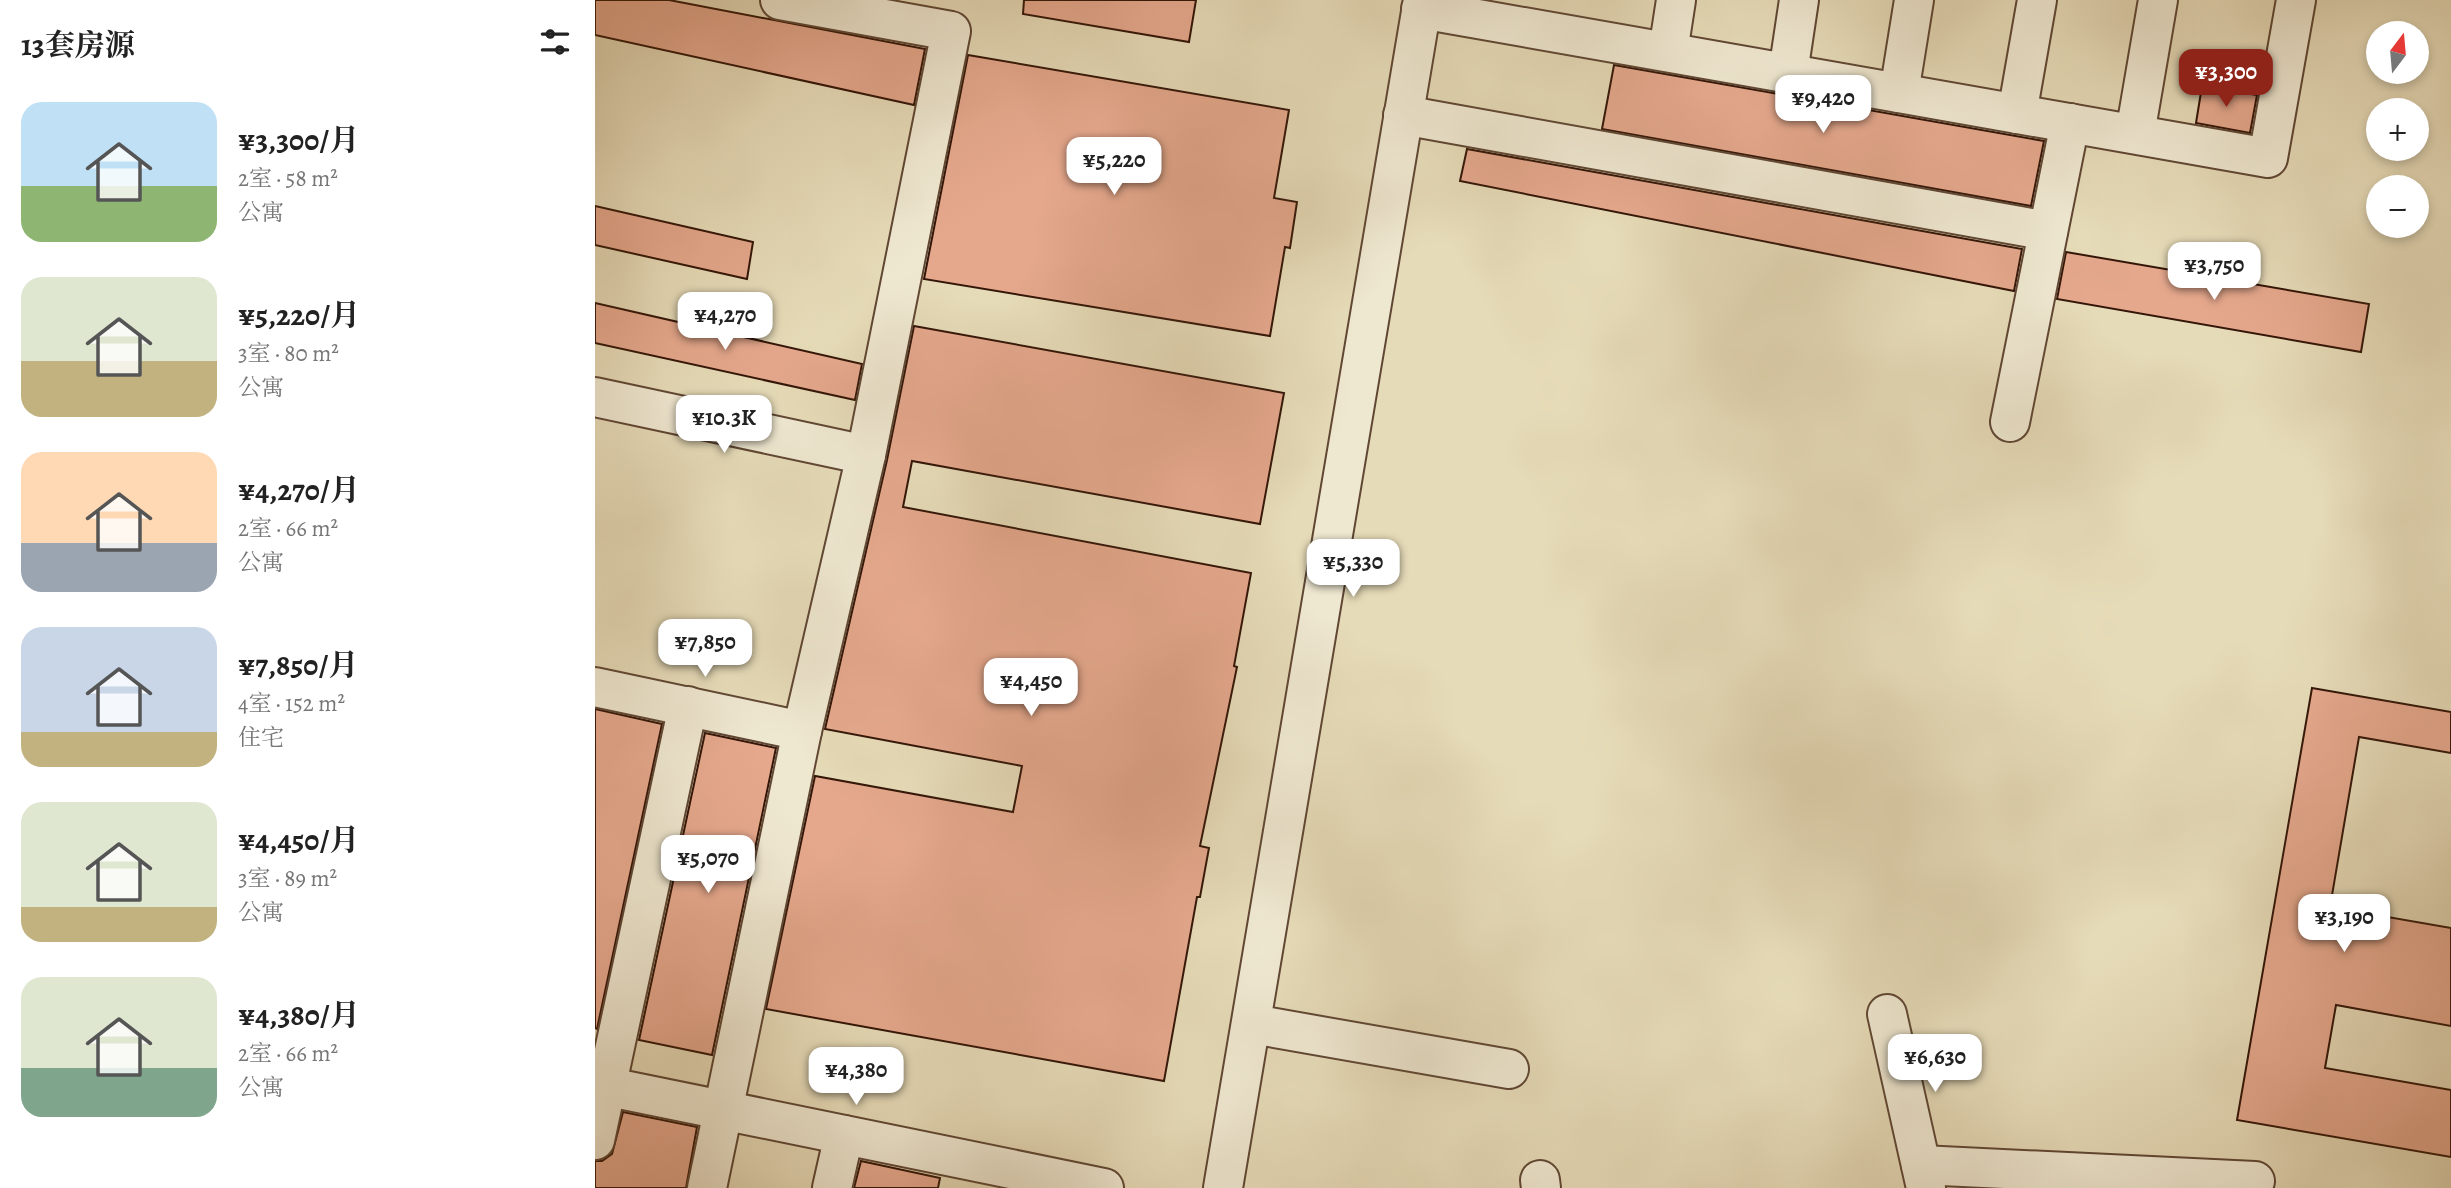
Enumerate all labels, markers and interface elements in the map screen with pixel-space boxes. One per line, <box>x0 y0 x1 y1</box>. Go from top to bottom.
north arrow <box>2366 21 2429 84</box>
map controls <box>2366 21 2429 238</box>
icon: filters <box>536 23 574 61</box>
text: 13套房源 <box>21 25 135 65</box>
pin: ¥3,300 <box>2169 50 2283 109</box>
text: ¥3,300 <box>2195 56 2257 87</box>
pin: ¥9,420 <box>1766 76 1880 135</box>
text: ¥9,420 <box>1791 82 1855 113</box>
button: + <box>2366 98 2429 161</box>
text: ¥3,300/月 <box>238 120 359 160</box>
icon: home <box>77 130 161 214</box>
pin: ¥5,220 <box>1057 138 1171 197</box>
text: ¥5,220 <box>1083 144 1146 175</box>
text: 2室 · 58 m² <box>238 163 338 194</box>
button: − <box>2366 175 2429 238</box>
text: 公寓 <box>238 197 284 228</box>
pin: ¥3,750 <box>2157 243 2271 302</box>
text: ¥3,750 <box>2184 249 2244 280</box>
pin: ¥4,270 <box>668 292 782 352</box>
text: ¥5,220/月 <box>238 295 360 335</box>
text: ¥4,270 <box>694 299 756 330</box>
icon: home <box>77 305 161 389</box>
text: 3室 · 80 m² <box>238 338 339 369</box>
text: 公寓 <box>238 372 284 403</box>
pin: ¥10.3K <box>667 396 781 455</box>
text: ¥10.3K <box>692 402 756 433</box>
text: ¥4,270/月 <box>238 470 360 510</box>
icon: home <box>77 480 161 564</box>
text: 2室 · 66 m² <box>238 513 338 544</box>
pin: ¥5,330 <box>1296 540 1410 599</box>
text: ¥5,330 <box>1323 546 1383 577</box>
text: 公寓 <box>238 547 284 578</box>
pin: ¥7,850 <box>648 620 762 679</box>
text: ¥7,850 <box>674 626 736 657</box>
text: ¥7,850/月 <box>238 645 358 685</box>
icon: home <box>77 655 161 739</box>
pin: ¥4,450 <box>974 658 1088 718</box>
text: ¥4,450 <box>1000 665 1062 696</box>
text: 4室 · 152 m² <box>238 688 345 719</box>
text: 住宅 <box>238 722 284 753</box>
text: ¥4,450/月 <box>238 820 359 860</box>
icon: home <box>77 830 161 914</box>
pin: ¥5,070 <box>651 836 765 895</box>
text: ¥5,070 <box>677 842 739 873</box>
text: 3室 · 89 m² <box>238 863 337 894</box>
pin: ¥3,190 <box>2287 894 2401 954</box>
text: 公寓 <box>238 897 284 928</box>
text: ¥3,190 <box>2314 901 2374 932</box>
text: ¥4,380/月 <box>238 995 360 1035</box>
icon: home <box>77 1005 161 1089</box>
pin: ¥6,630 <box>1878 1034 1992 1094</box>
text: 2室 · 66 m² <box>238 1038 338 1069</box>
text: ¥6,630 <box>1904 1041 1966 1072</box>
pin: ¥4,380 <box>799 1048 913 1107</box>
text: ¥4,380 <box>825 1054 887 1085</box>
text: 公寓 <box>238 1072 284 1103</box>

